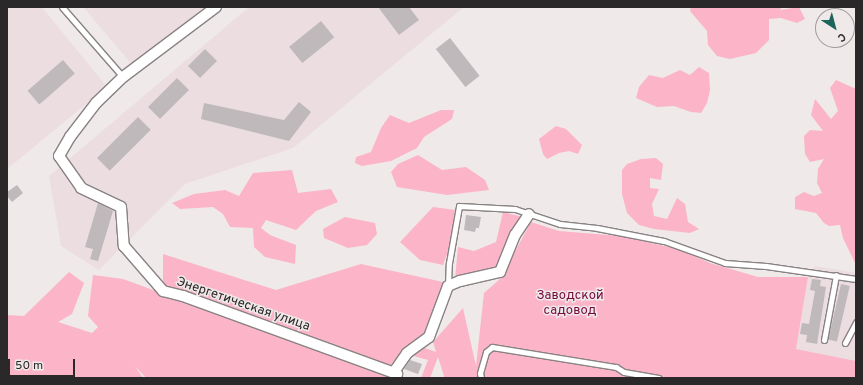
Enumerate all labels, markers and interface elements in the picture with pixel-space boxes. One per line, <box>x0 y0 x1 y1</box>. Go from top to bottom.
north arrow <box>815 8 855 48</box>
text: С <box>835 29 848 45</box>
street label: Энергетическая улица <box>174 275 312 335</box>
park label: Заводской садовод <box>536 289 604 320</box>
scale bar <box>10 351 77 377</box>
text: 50 m <box>15 358 43 374</box>

